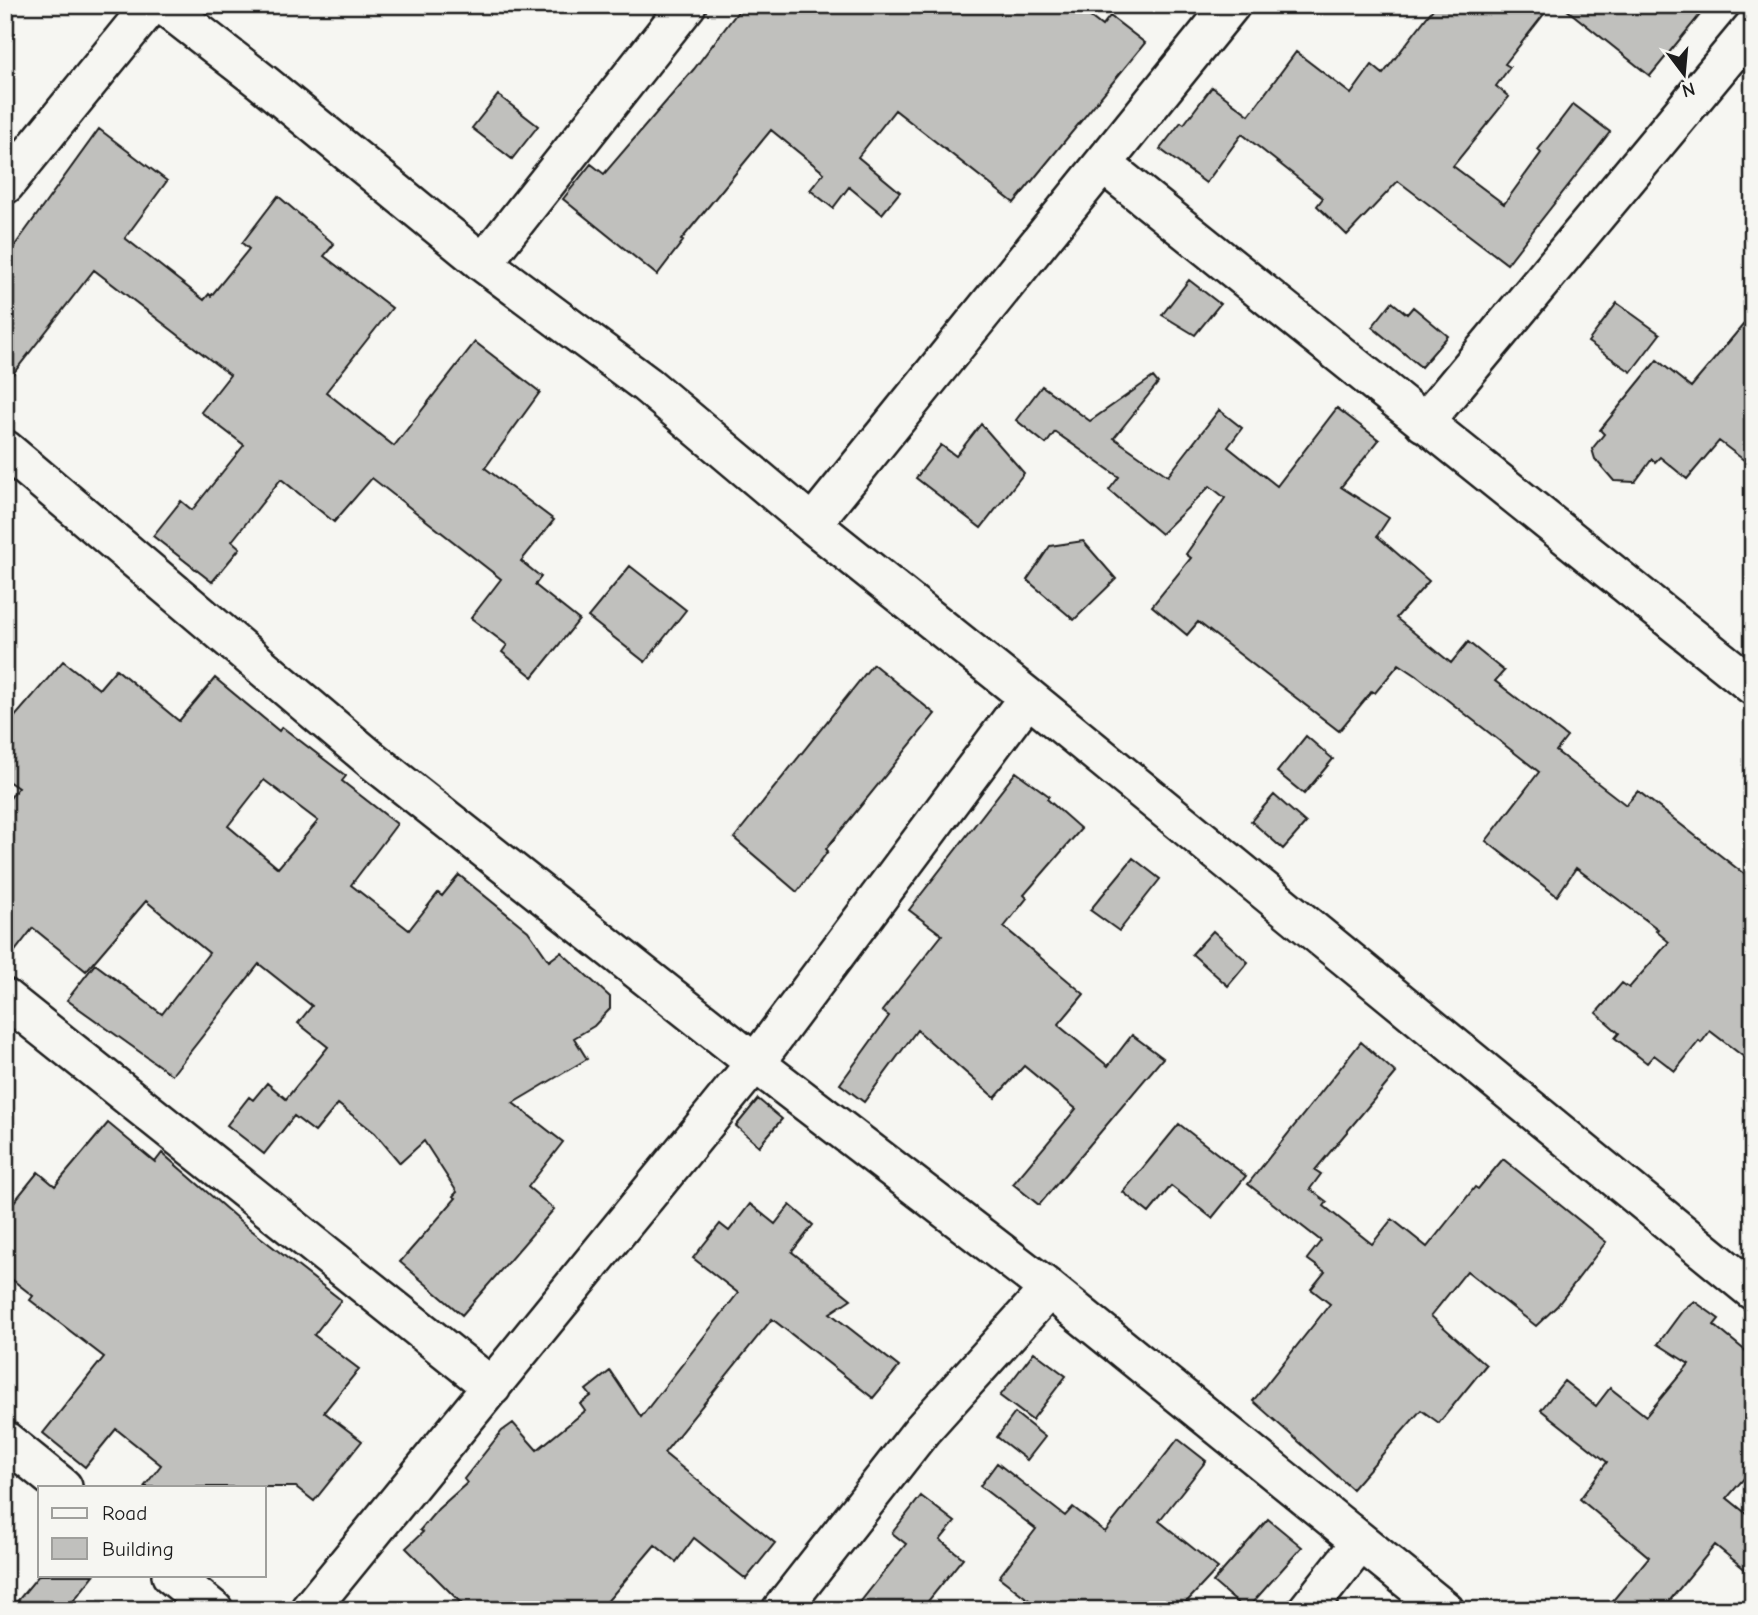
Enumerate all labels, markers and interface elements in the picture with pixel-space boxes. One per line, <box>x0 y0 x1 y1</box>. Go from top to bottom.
north arrow <box>1650 38 1720 108</box>
text: N <box>1679 77 1697 102</box>
legend <box>38 1486 266 1576</box>
text: Road <box>102 1501 147 1525</box>
text: Building <box>102 1537 174 1561</box>

